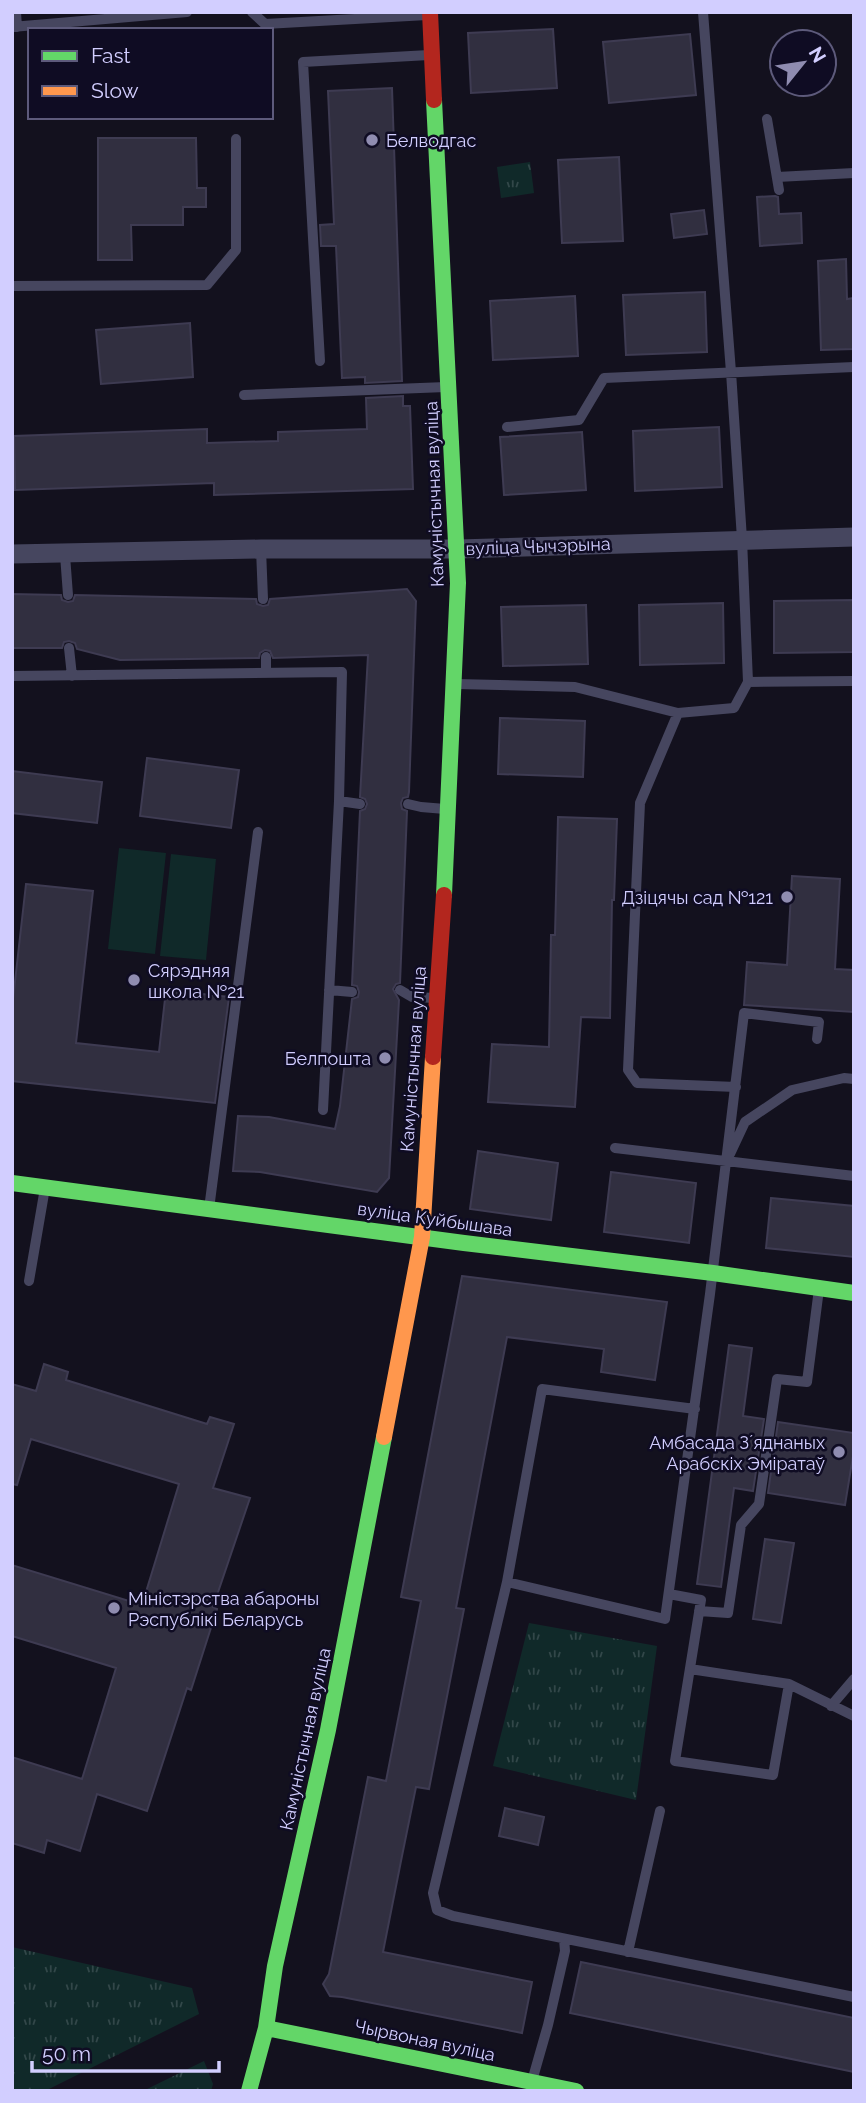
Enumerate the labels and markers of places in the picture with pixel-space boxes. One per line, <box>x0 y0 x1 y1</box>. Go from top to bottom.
place label: Белводгас <box>386 130 476 151</box>
marker: Белводгас <box>364 132 380 148</box>
place label: Дзіцячы сад №121 <box>621 887 773 908</box>
marker: Дзіцячы сад №121 <box>779 889 795 905</box>
place label: Сярэдняя школа №21 <box>148 960 244 1002</box>
marker: Сярэдняя школа №21 <box>126 972 142 988</box>
place label: Белпошта <box>285 1048 371 1069</box>
marker: Белпошта <box>377 1050 393 1066</box>
place label: Амбасада Зʼяднаных Арабскіх Эміратаў <box>649 1432 825 1474</box>
marker: Амбасада Зʼяднаных Арабскіх Эміратаў <box>831 1444 847 1460</box>
place label: Міністэрства абароны Рэспублікі Беларусь <box>128 1588 319 1630</box>
marker: Міністэрства абароны Рэспублікі Беларусь <box>106 1600 122 1616</box>

